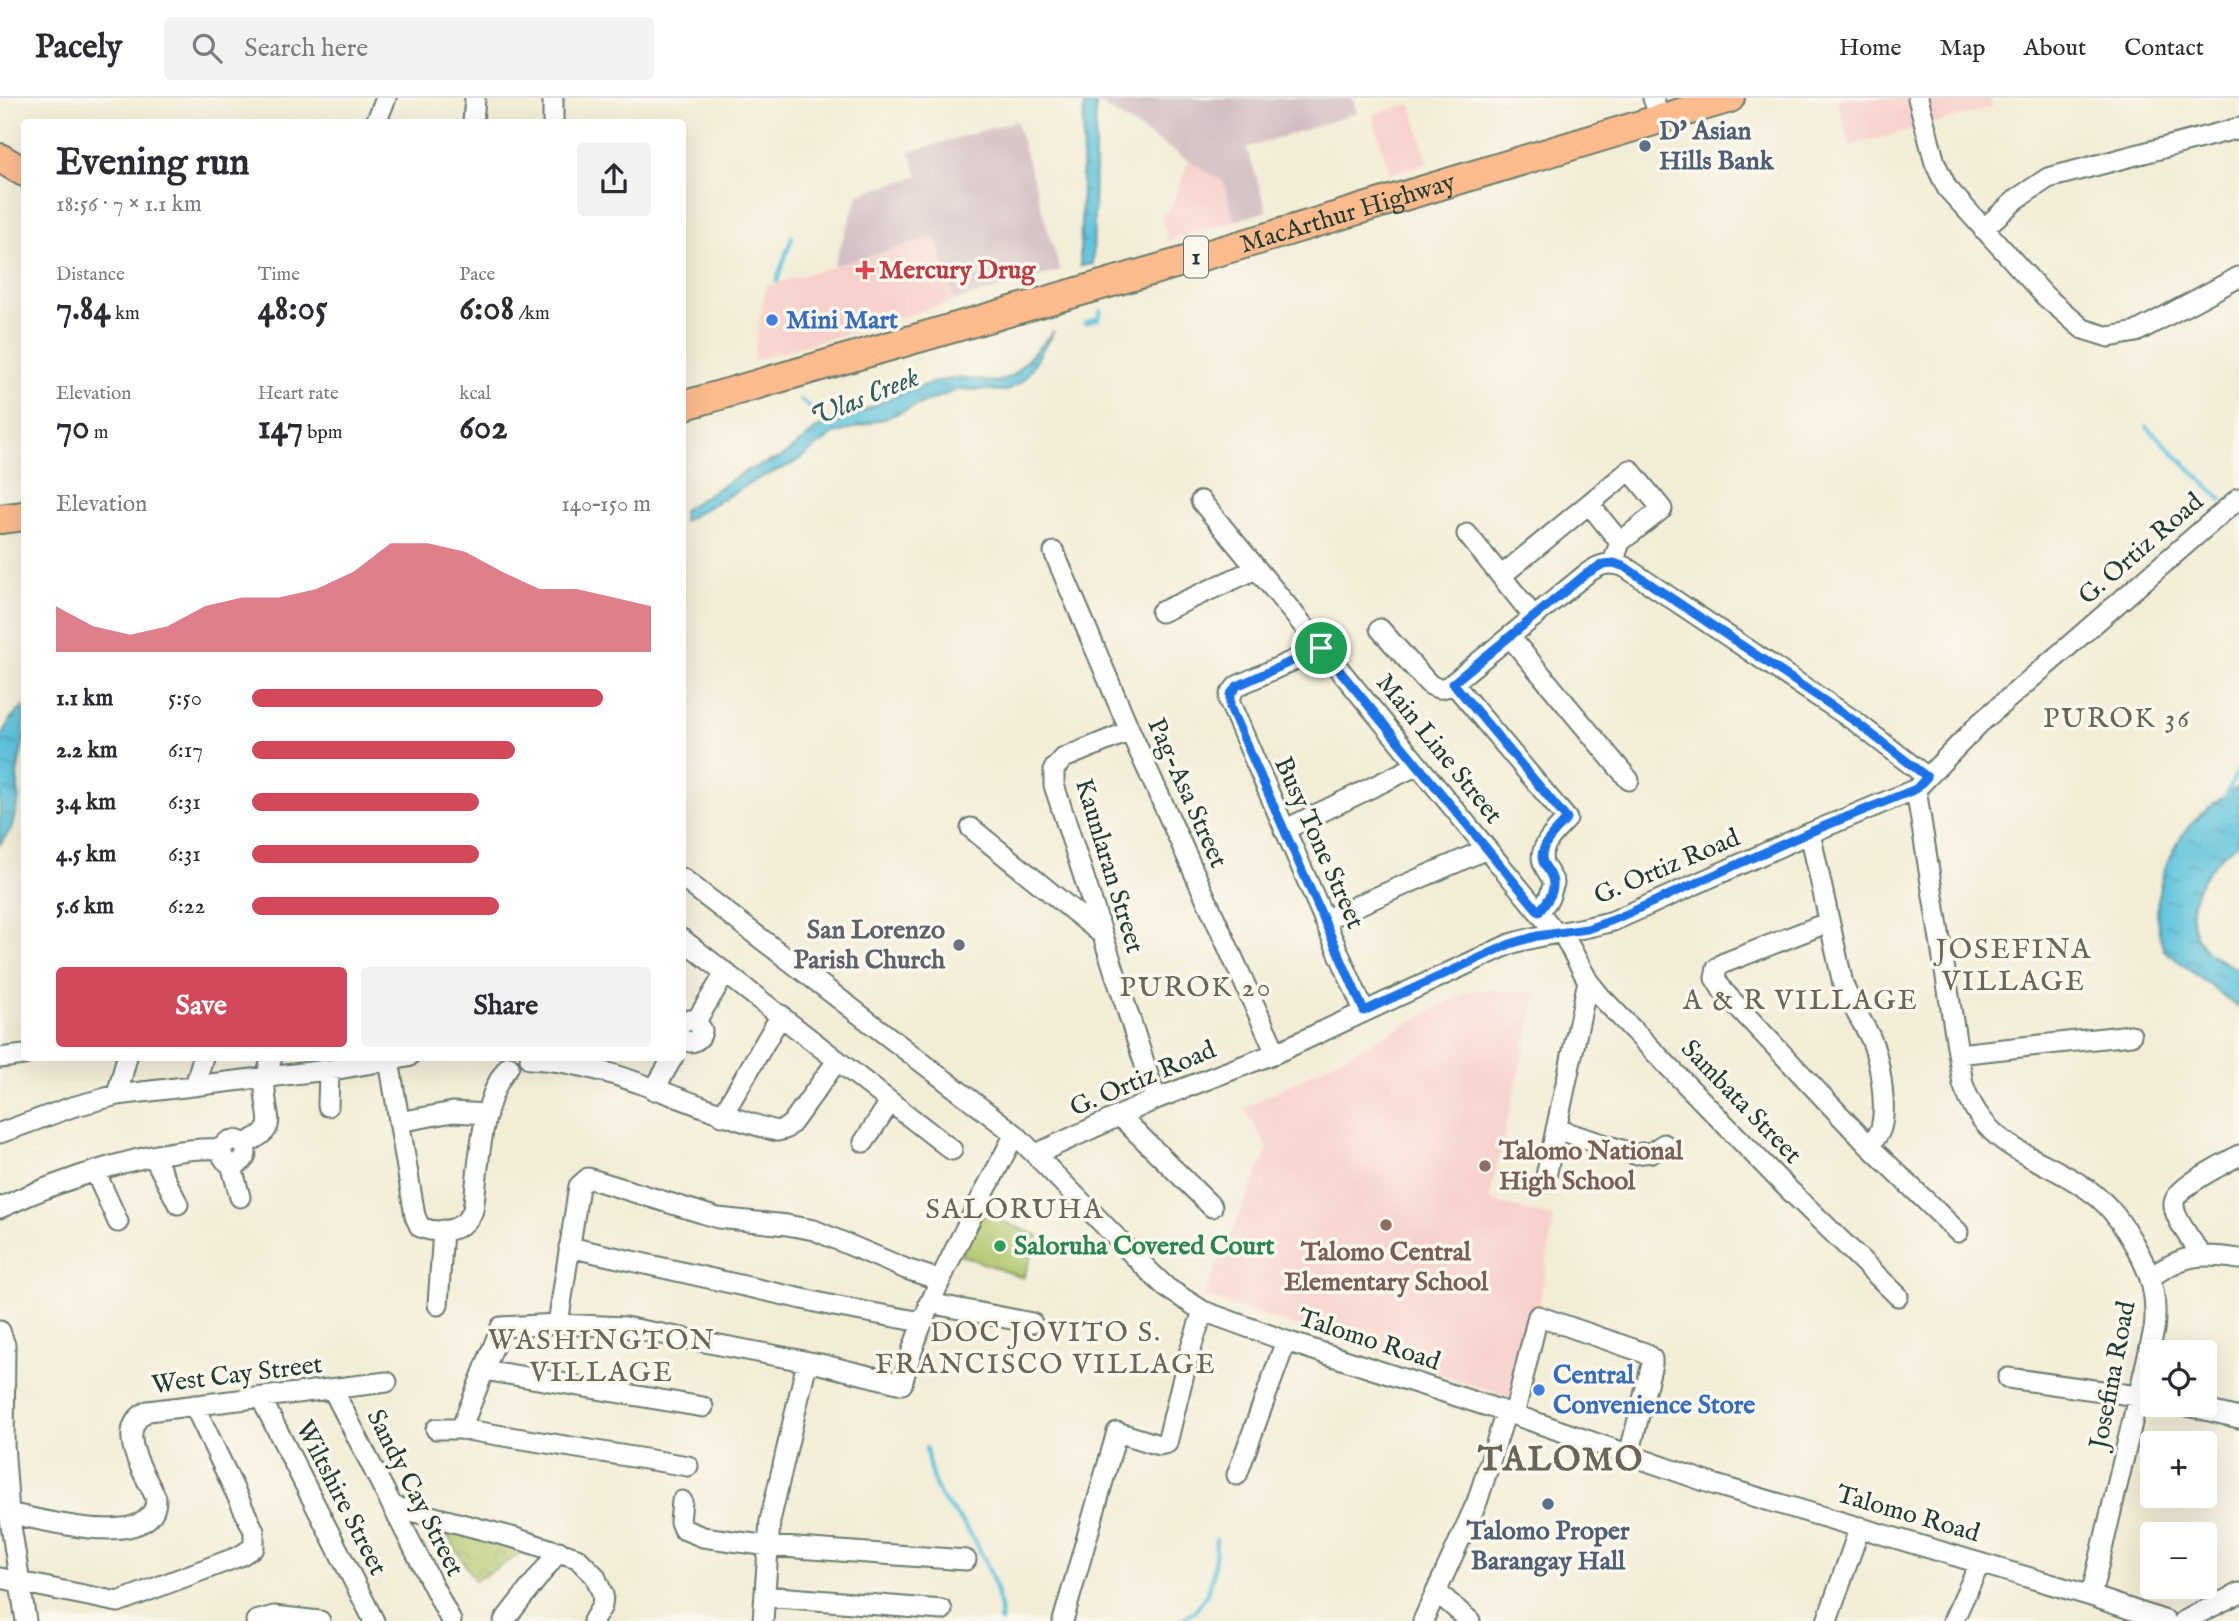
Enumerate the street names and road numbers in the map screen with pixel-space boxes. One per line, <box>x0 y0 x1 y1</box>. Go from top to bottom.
street label: MacArthur Highway <box>1236 165 1459 261</box>
road number: 1 <box>1184 237 1208 278</box>
street label: G. Ortiz Road <box>2072 486 2210 612</box>
street label: Main Line Street <box>1368 667 1510 831</box>
street label: Pag-Asa Street <box>1139 713 1235 873</box>
street label: Busy Tone Street <box>1266 752 1372 934</box>
street label: Kaunlaran Street <box>1067 775 1151 957</box>
street label: G. Ortiz Road <box>1589 821 1745 912</box>
street label: G. Ortiz Road <box>1065 1033 1221 1124</box>
street label: Sambata Street <box>1674 1033 1809 1171</box>
street label: Josefina Road <box>2082 1298 2144 1455</box>
street label: Talomo Road <box>1294 1301 1444 1379</box>
street label: West Cay Street <box>150 1348 324 1402</box>
street label: Sandy Cay Street <box>359 1404 471 1582</box>
street label: Wiltshire Street <box>288 1415 394 1581</box>
street label: Talomo Road <box>1832 1478 1984 1550</box>

